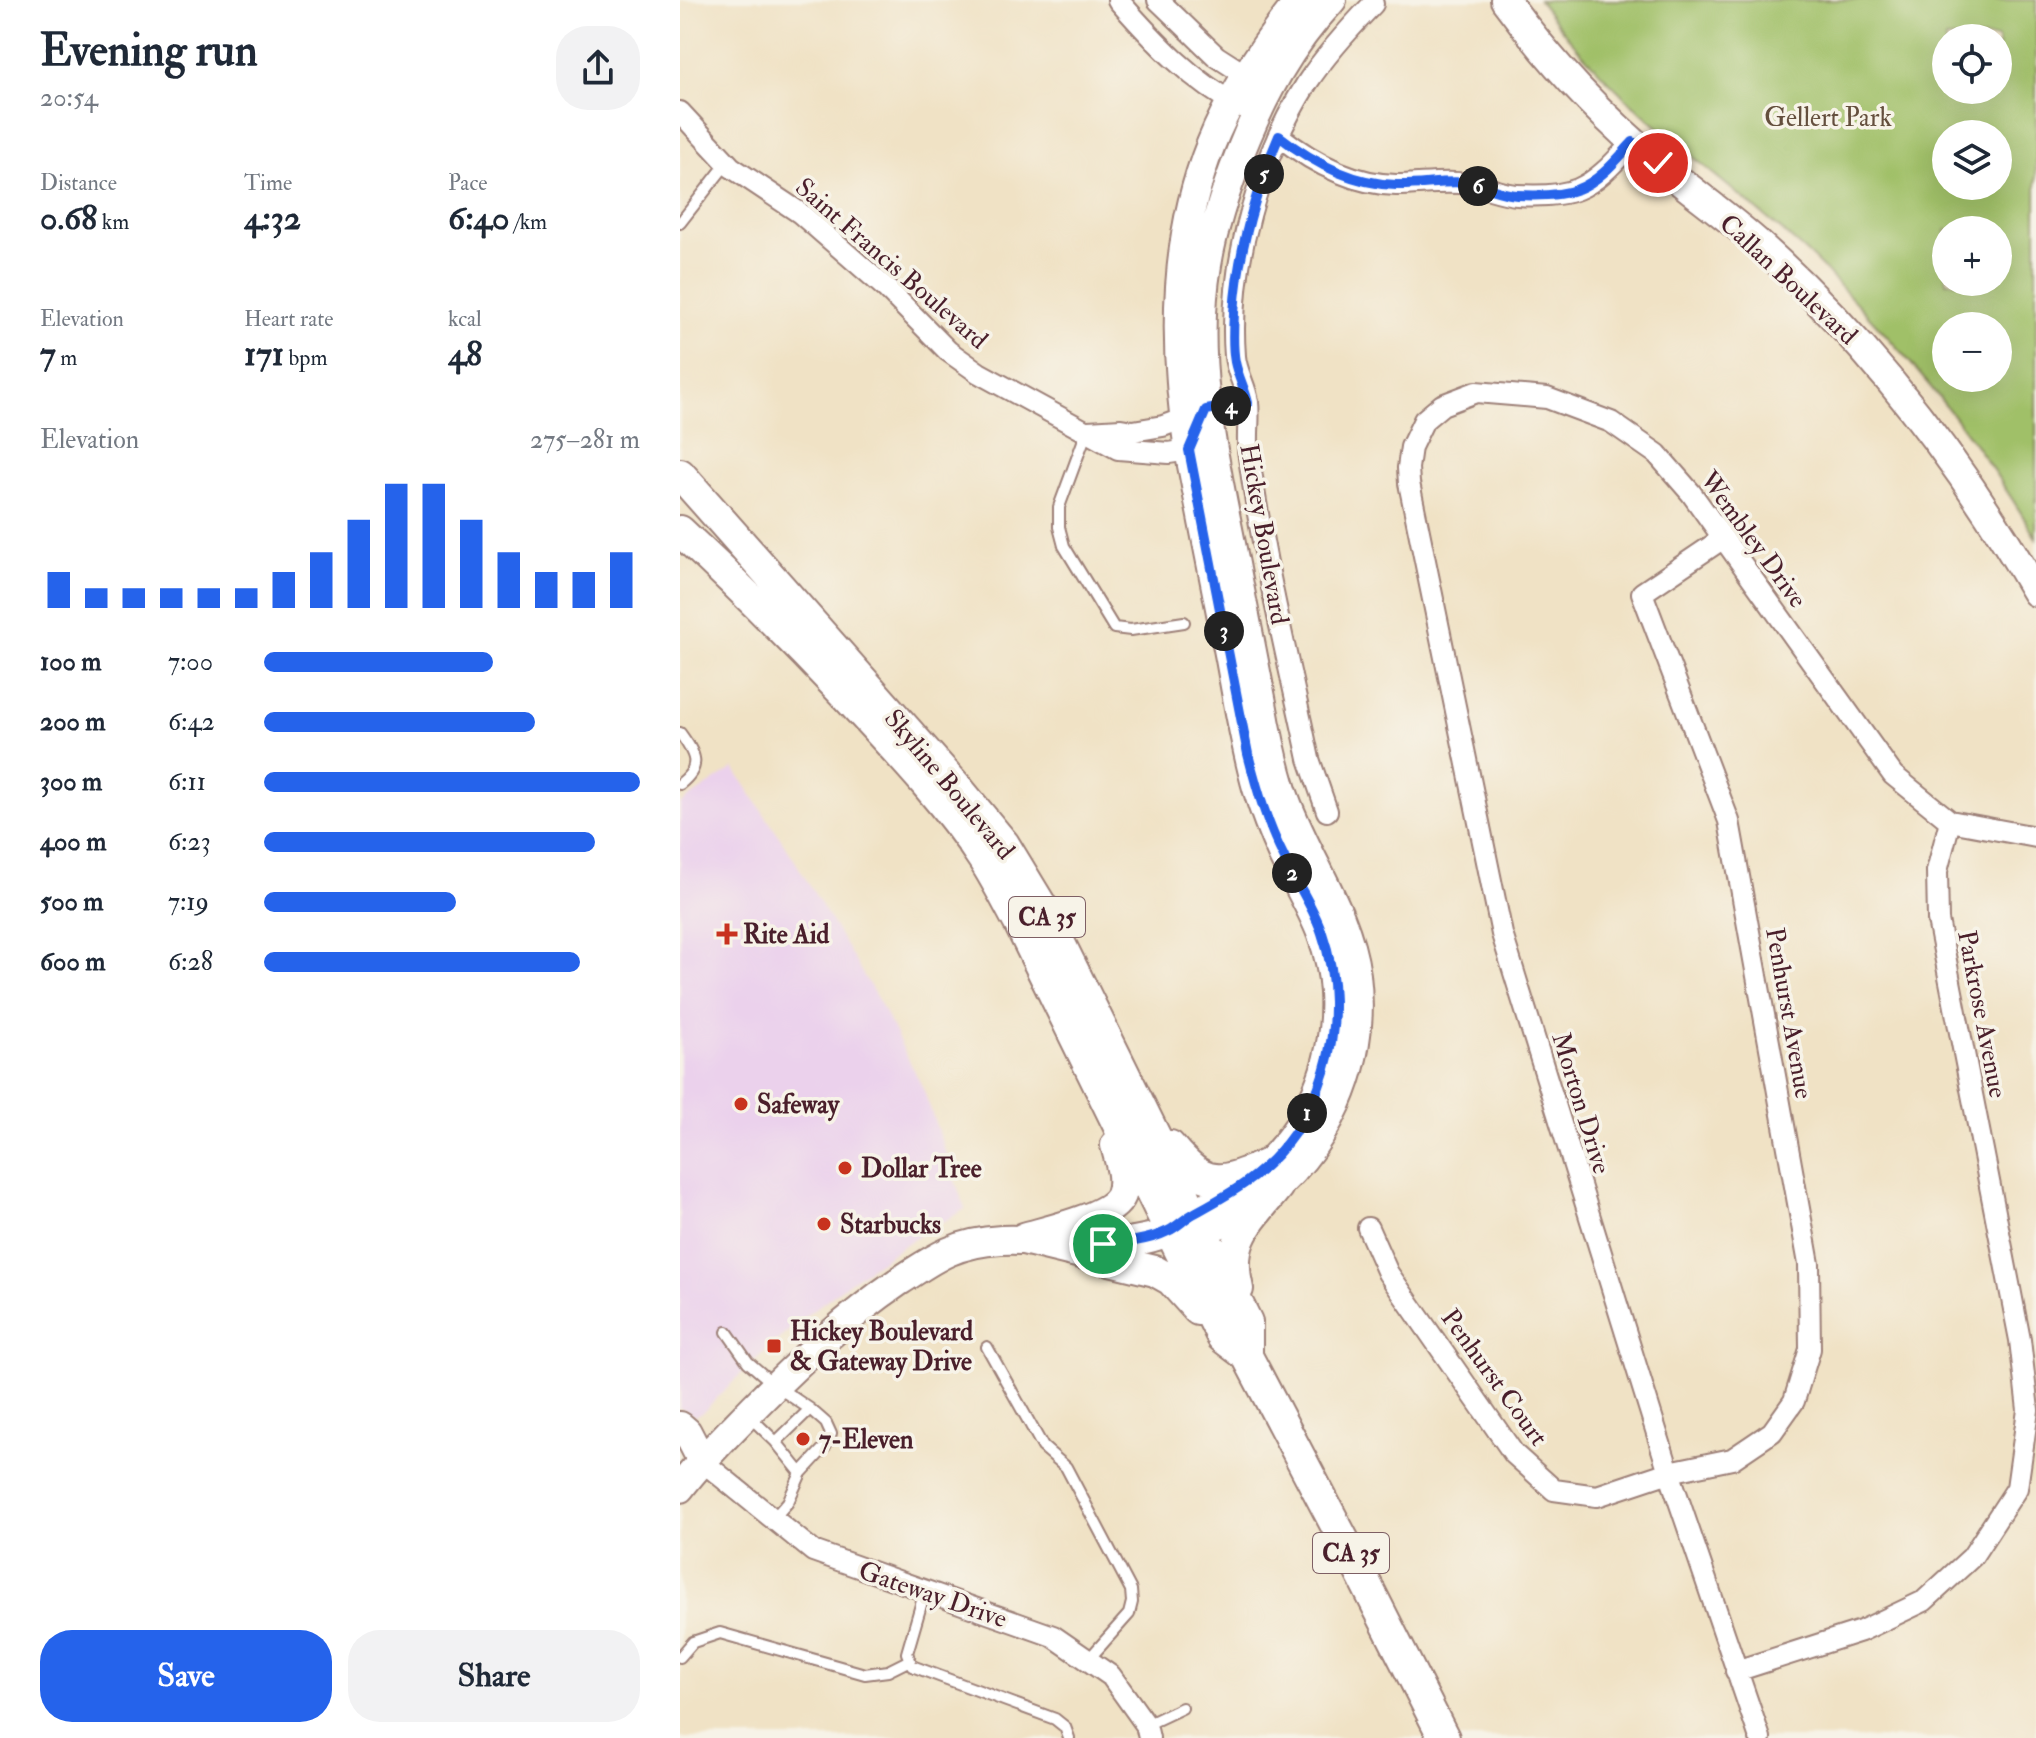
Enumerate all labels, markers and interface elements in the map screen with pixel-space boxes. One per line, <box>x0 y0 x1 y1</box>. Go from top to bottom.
text: Evening run <box>40 24 258 79</box>
map controls <box>1932 24 2012 392</box>
button: locate <box>1932 24 2012 104</box>
button: share <box>556 26 640 110</box>
text: 20:54 <box>40 82 98 114</box>
park label: Gellert Park <box>1764 102 1892 134</box>
button: layers <box>1932 120 2012 200</box>
pin <box>1624 129 1692 197</box>
icon: check <box>1636 141 1680 185</box>
pin: 5 <box>1244 154 1284 194</box>
text: 5 <box>1259 160 1269 188</box>
pin: 6 <box>1458 166 1498 206</box>
text: Distance <box>40 169 117 197</box>
text: Time <box>244 169 292 197</box>
text: Pace <box>448 169 487 197</box>
street label: Saint Francis Boulevard <box>788 171 994 356</box>
text: 6 <box>1472 172 1484 200</box>
text: 0.68 <box>40 197 97 240</box>
text: 4:32 <box>244 197 301 240</box>
text: 6:40 <box>448 197 509 240</box>
text: km <box>97 208 129 236</box>
text: /km <box>509 208 547 236</box>
street label: Callan Boulevard <box>1713 208 1864 352</box>
button: + <box>1932 216 2012 296</box>
text: Elevation <box>40 305 124 333</box>
text: Heart rate <box>244 305 334 333</box>
text: kcal <box>448 305 482 333</box>
button: − <box>1932 312 2012 392</box>
text: 7 <box>40 333 56 376</box>
text: 171 <box>244 333 284 376</box>
text: 48 <box>448 333 482 376</box>
text: m <box>56 344 77 372</box>
text: bpm <box>284 344 328 372</box>
pin: 4 <box>1211 386 1251 426</box>
text: 4 <box>1225 392 1237 420</box>
text: Elevation <box>40 424 139 456</box>
text: 275–281 m <box>530 424 640 456</box>
street label: Hickey Boulevard <box>1232 441 1296 627</box>
street label: Wembley Drive <box>1692 464 1814 614</box>
pin: 3 <box>1204 611 1244 651</box>
text: 3 <box>1220 617 1228 645</box>
text: 100 m <box>40 646 101 678</box>
text: 7:00 <box>168 646 213 678</box>
street label: Skyline Boulevard <box>877 703 1021 866</box>
text: 200 m <box>40 706 105 738</box>
text: 6:42 <box>168 706 215 738</box>
text: 300 m <box>40 766 102 798</box>
text: 6:11 <box>168 766 206 798</box>
text: 400 m <box>40 826 106 858</box>
text: 6:23 <box>168 826 211 858</box>
pin: 2 <box>1272 853 1312 893</box>
text: 2 <box>1286 859 1298 887</box>
text: 500 m <box>40 886 104 918</box>
text: 7:19 <box>168 886 209 918</box>
road number: CA 35 <box>1009 897 1085 937</box>
place label: Rite Aid <box>743 919 829 951</box>
marker: Rite Aid <box>718 925 736 943</box>
street label: Penhurst Avenue <box>1758 925 1820 1101</box>
street label: Parkrose Avenue <box>1950 928 2014 1101</box>
text: 600 m <box>40 946 105 978</box>
text: 6:28 <box>168 946 213 978</box>
street label: Morton Drive <box>1544 1029 1618 1178</box>
place label: Safeway <box>757 1089 841 1122</box>
pin: 1 <box>1287 1093 1327 1133</box>
marker: Safeway <box>732 1095 750 1113</box>
text: 1 <box>1303 1099 1311 1127</box>
place label: Dollar Tree <box>861 1153 982 1185</box>
marker: Dollar Tree <box>836 1159 854 1177</box>
place label: Starbucks <box>840 1209 941 1241</box>
pin <box>1069 1210 1137 1278</box>
marker: Starbucks <box>815 1215 833 1233</box>
icon: arrive <box>1081 1222 1125 1266</box>
street label: Penhurst Court <box>1434 1303 1555 1452</box>
place label: Hickey Boulevard & Gateway Drive <box>790 1316 973 1379</box>
marker: Hickey Boulevard & Gateway Drive <box>765 1337 783 1355</box>
place label: 7-Eleven <box>819 1424 914 1456</box>
marker: 7-Eleven <box>794 1430 812 1448</box>
road number: CA 35 <box>1313 1533 1389 1573</box>
street label: Gateway Drive <box>854 1555 1011 1635</box>
button: Save <box>40 1630 332 1722</box>
button: Share <box>348 1630 640 1722</box>

